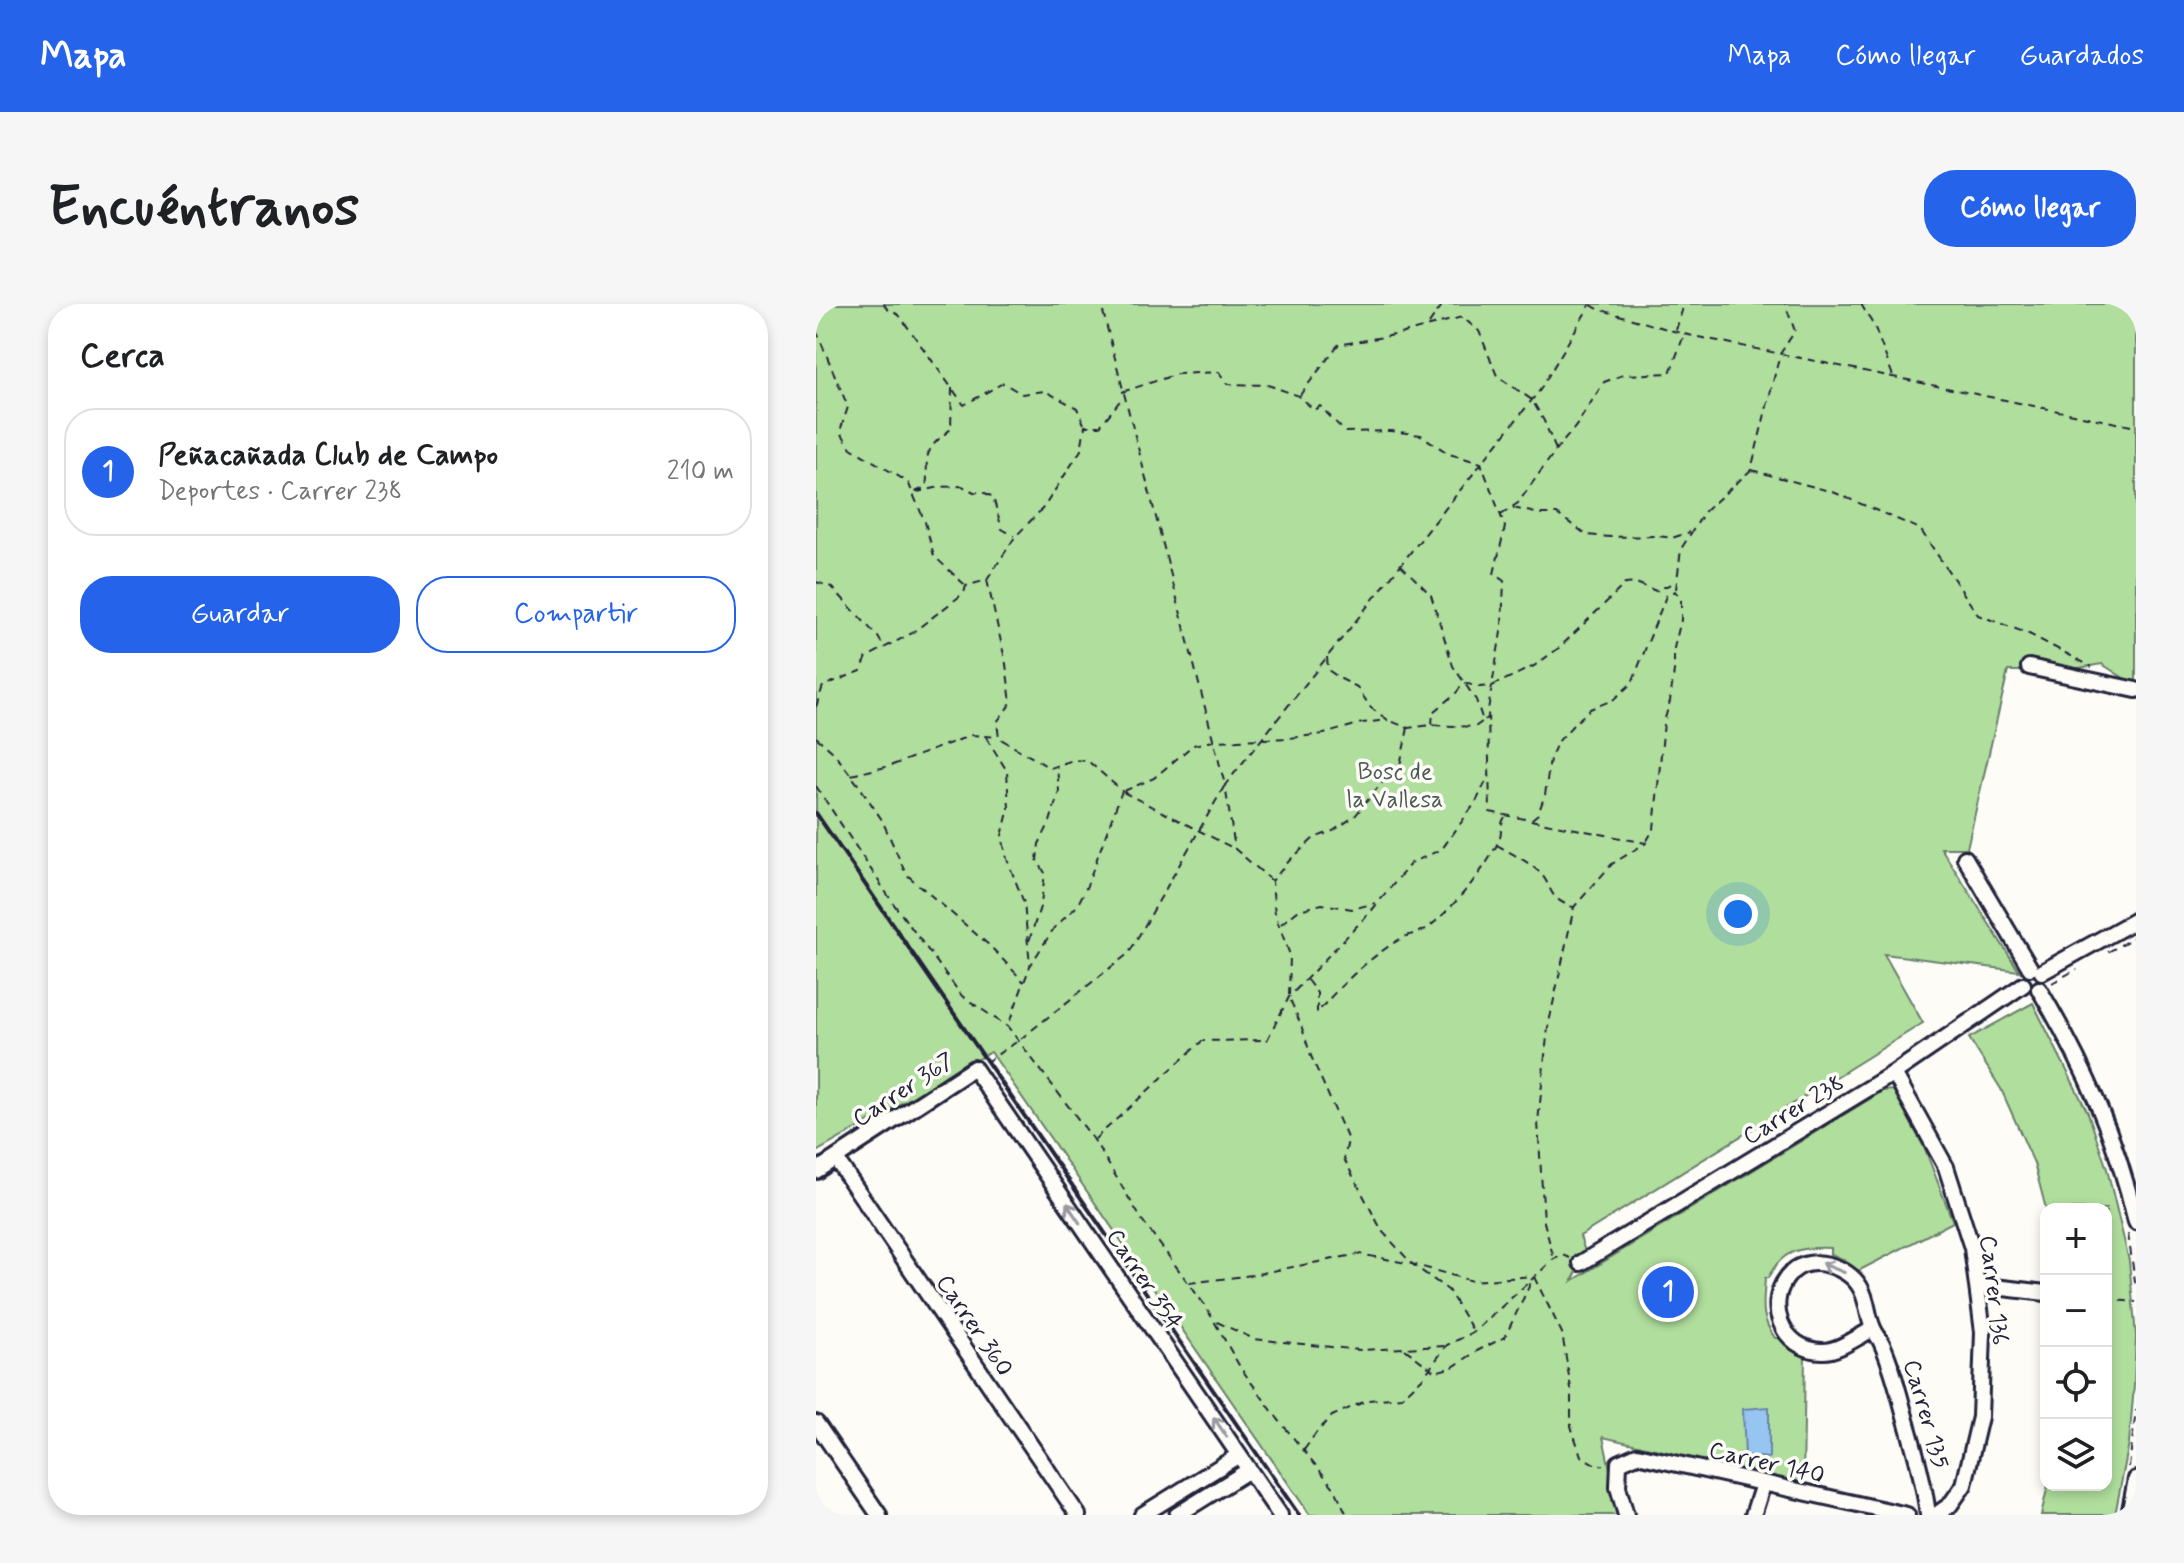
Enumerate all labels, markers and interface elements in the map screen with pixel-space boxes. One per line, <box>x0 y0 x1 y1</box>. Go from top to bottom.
text: Mapa <box>40 32 127 81</box>
text: Mapa <box>1728 38 1791 75</box>
text: Cómo llegar <box>1835 38 1975 75</box>
text: Guardados <box>2019 38 2144 75</box>
button: Cómo llegar <box>1924 170 2136 247</box>
text: Encuéntranos <box>48 172 359 245</box>
text: Cerca <box>80 334 165 379</box>
text: Peñacañada Club de Campo <box>158 436 498 475</box>
text: 1 <box>102 455 114 489</box>
text: 210 m <box>667 455 734 489</box>
text: Deportes · Carrer 238 <box>158 475 402 509</box>
button: Guardar <box>80 576 400 653</box>
button: Compartir <box>416 576 736 653</box>
park label: Bosc de la Vallesa <box>1347 757 1443 816</box>
your location <box>1718 894 1758 934</box>
street label: Carrer 367 <box>847 1046 961 1135</box>
street label: Carrer 238 <box>1737 1068 1850 1153</box>
one-way arrow <box>1065 1202 1081 1224</box>
map controls <box>2040 1203 2112 1491</box>
button: + <box>2040 1203 2112 1275</box>
street label: Carrer 354 <box>1099 1223 1189 1336</box>
street label: Carrer 136 <box>1971 1234 2016 1347</box>
one-way arrow <box>1821 1260 1845 1275</box>
pin: 1 <box>1642 1262 1694 1322</box>
street label: Carrer 360 <box>928 1269 1019 1383</box>
button: − <box>2040 1275 2112 1347</box>
button: locate <box>2040 1347 2112 1419</box>
street label: Carrer 135 <box>1895 1356 1956 1473</box>
one-way arrow <box>1212 1417 1228 1439</box>
button: layers <box>2040 1419 2112 1491</box>
street label: Carrer 140 <box>1706 1435 1827 1492</box>

